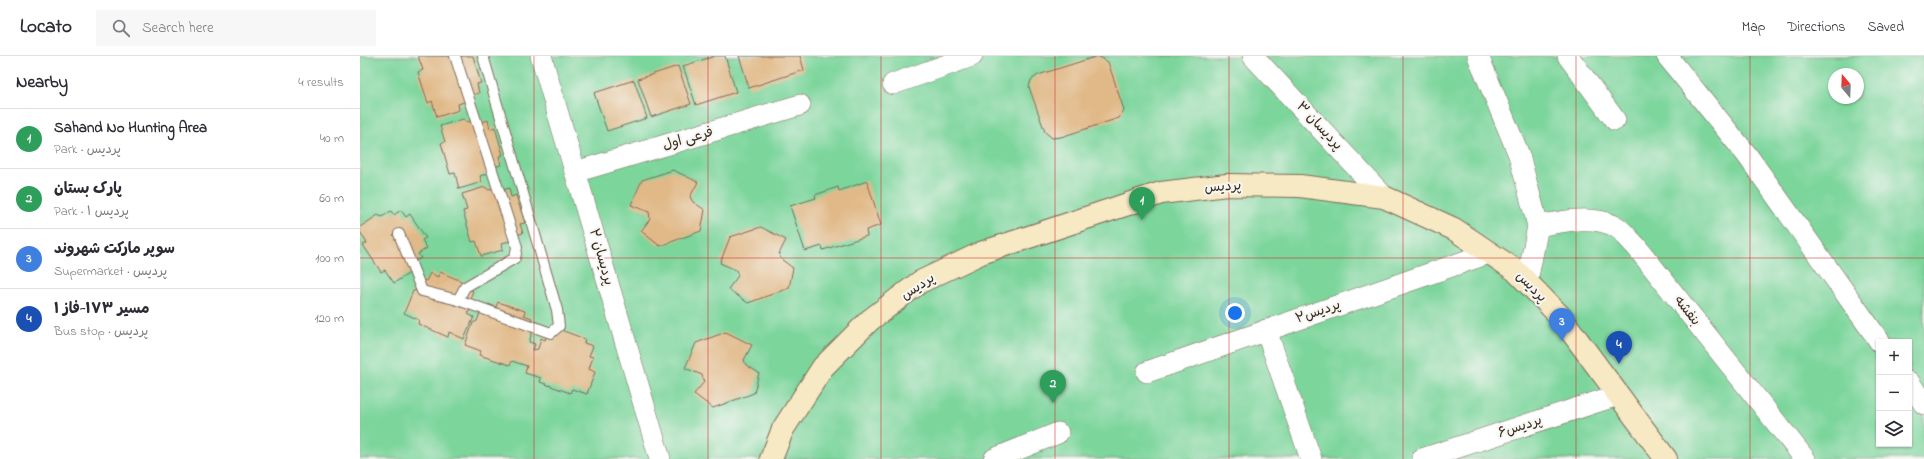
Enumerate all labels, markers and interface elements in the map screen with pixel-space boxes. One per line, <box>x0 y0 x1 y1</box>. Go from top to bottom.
search box <box>96 10 376 46</box>
text: Locato <box>20 14 72 41</box>
icon: search <box>110 17 132 39</box>
text: Search here <box>142 17 214 39</box>
text: Map <box>1742 17 1765 38</box>
text: Directions <box>1787 17 1845 38</box>
text: Saved <box>1867 17 1904 38</box>
north arrow <box>1828 68 1864 104</box>
text: Nearby <box>16 70 68 95</box>
text: 4 results <box>298 73 344 92</box>
street label: پردیسان ۳ <box>1291 97 1347 155</box>
text: Sahand No Hunting Area <box>54 117 207 139</box>
street label: فرعی اول <box>660 122 716 156</box>
text: 1 <box>27 129 31 148</box>
text: 40 m <box>320 129 344 148</box>
text: Park · پردیس <box>54 140 121 159</box>
street label: پردیس <box>1204 175 1242 199</box>
text: پارک بستان <box>54 178 122 200</box>
pin: 1 <box>1129 187 1155 220</box>
text: 2 <box>26 189 32 208</box>
text: 60 m <box>319 189 344 208</box>
text: Park · پردیس ۱ <box>54 202 129 221</box>
street label: پردیسان ۲ <box>583 226 619 288</box>
text: سوپر مارکت شهروند <box>54 238 175 260</box>
text: 3 <box>26 249 32 268</box>
text: 100 m <box>315 249 344 268</box>
text: Supermarket · پردیس <box>54 262 167 281</box>
street label: پردیس <box>1511 267 1551 307</box>
street label: پردیس <box>897 268 939 306</box>
street label: بنفشه <box>1668 291 1706 331</box>
street label: پردیس۲ <box>1293 295 1343 329</box>
text: مسیر ۱۷۳-فاز ۱ <box>54 298 149 320</box>
your location <box>1225 303 1245 323</box>
pin: 3 <box>1549 308 1575 341</box>
text: 4 <box>26 309 32 328</box>
text: 120 m <box>314 309 344 328</box>
text: Bus stop · پردیس <box>54 322 148 341</box>
pin: 4 <box>1606 331 1632 364</box>
map controls <box>1876 339 1912 447</box>
button: + <box>1876 339 1912 375</box>
pin: 2 <box>1040 370 1066 403</box>
button: − <box>1876 375 1912 411</box>
street label: پردیس۶ <box>1495 410 1545 444</box>
button: layers <box>1876 411 1912 447</box>

